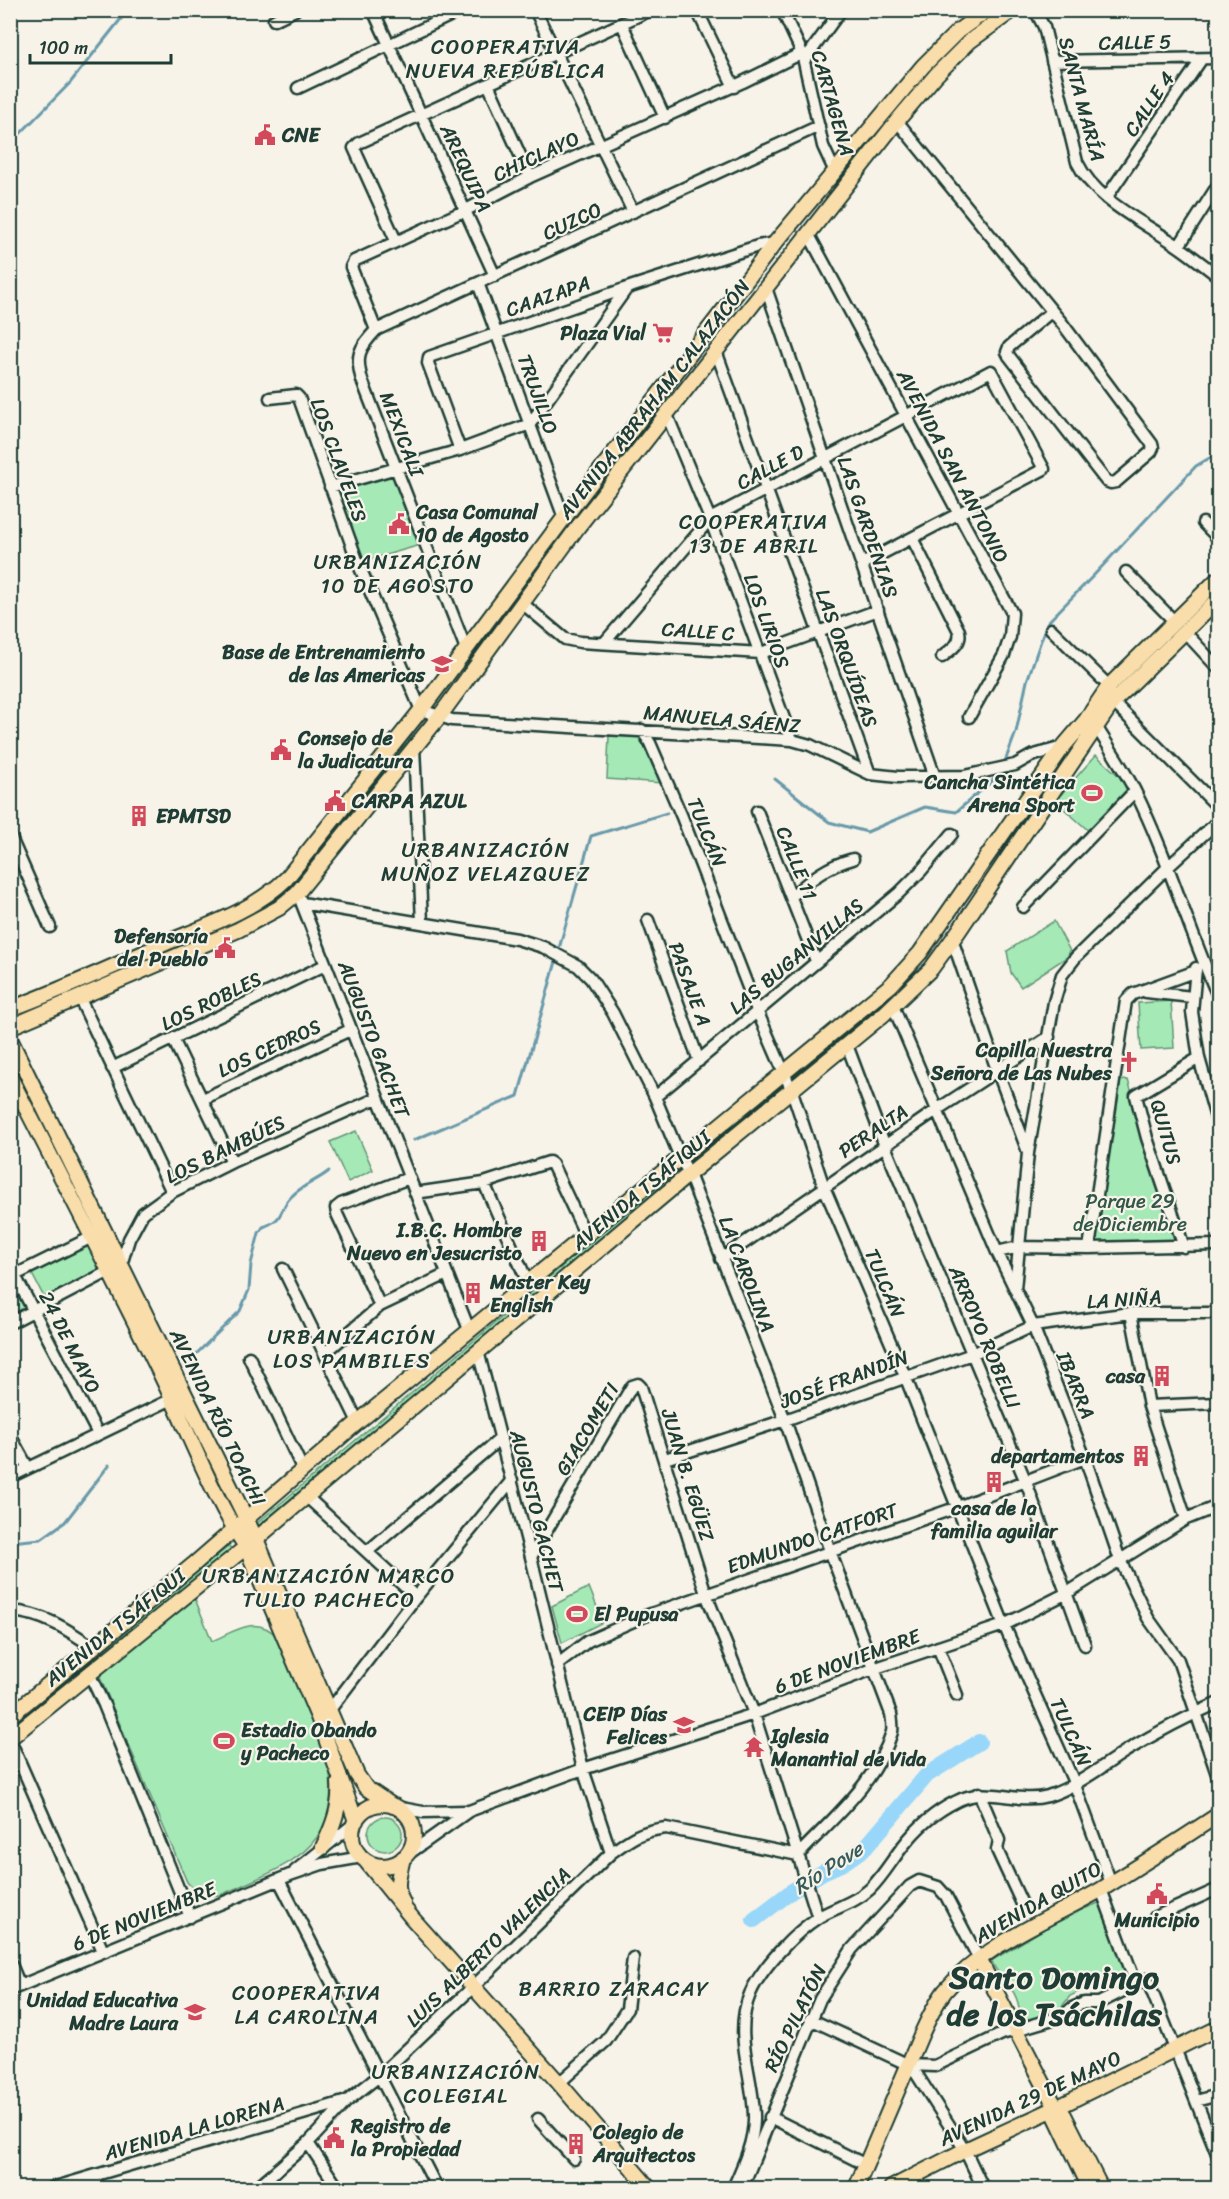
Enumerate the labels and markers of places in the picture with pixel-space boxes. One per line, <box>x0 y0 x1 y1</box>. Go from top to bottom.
place label: CNE <box>281 118 322 153</box>
public building icon: CNE <box>253 123 277 147</box>
place label: Plaza Vial <box>560 316 647 351</box>
supermarket icon: Plaza Vial <box>651 321 675 345</box>
place label: Casa Comunal 10 de Agosto <box>415 495 539 553</box>
public building icon: Casa Comunal 10 de Agosto <box>387 512 411 536</box>
place label: Base de Entrenamiento de las Americas <box>222 635 426 693</box>
school or university icon: Base de Entrenamiento de las Americas <box>430 652 454 676</box>
place label: Consejo de la Judicatura <box>297 721 414 779</box>
public building icon: Consejo de la Judicatura <box>269 738 293 762</box>
place label: Cancha Sintética Arena Sport <box>924 765 1076 823</box>
sports icon: Cancha Sintética Arena Sport <box>1080 781 1104 805</box>
place label: CARPA AZUL <box>351 784 468 819</box>
public building icon: CARPA AZUL <box>323 789 347 813</box>
place label: EPMTSD <box>156 799 232 834</box>
building icon: EPMTSD <box>127 804 151 828</box>
place label: Defensoría del Pueblo <box>114 919 209 977</box>
public building icon: Defensoría del Pueblo <box>213 936 237 960</box>
place label: Capilla Nuestra Señora de Las Nubes <box>930 1033 1113 1091</box>
church icon: Capilla Nuestra Señora de Las Nubes <box>1117 1050 1141 1074</box>
place label: I.B.C. Hombre Nuevo en Jesucristo <box>346 1213 523 1271</box>
building icon: I.B.C. Hombre Nuevo en Jesucristo <box>527 1229 551 1253</box>
place label: Master Key English <box>489 1265 591 1323</box>
building icon: Master Key English <box>461 1281 485 1305</box>
place label: casa <box>1105 1359 1146 1394</box>
building icon: casa <box>1150 1364 1174 1388</box>
place label: departamentos <box>991 1439 1125 1474</box>
building icon: departamentos <box>1129 1444 1153 1468</box>
building icon: casa de la familia aguilar <box>982 1470 1006 1494</box>
place label: casa de la familia aguilar <box>931 1491 1059 1549</box>
place label: El Pupusa <box>594 1597 679 1632</box>
sports icon: El Pupusa <box>565 1602 589 1626</box>
place label: CEIP Días Felices <box>583 1697 668 1755</box>
place label: Estadio Obando y Pacheco <box>240 1713 378 1771</box>
school or university icon: CEIP Días Felices <box>672 1713 696 1737</box>
place label: Iglesia Manantial de Vida <box>770 1719 926 1777</box>
sports icon: Estadio Obando y Pacheco <box>212 1729 236 1753</box>
temple icon: Iglesia Manantial de Vida <box>742 1735 766 1759</box>
public building icon: Municipio <box>1145 1882 1169 1906</box>
place label: Municipio <box>1113 1903 1200 1938</box>
place label: Unidad Educativa Madre Laura <box>27 1983 179 2041</box>
school or university icon: Unidad Educativa Madre Laura <box>183 2000 207 2024</box>
place label: Registro de la Propiedad <box>350 2109 461 2167</box>
place label: Colegio de Arquitectos <box>592 2115 696 2173</box>
public building icon: Registro de la Propiedad <box>322 2126 346 2150</box>
building icon: Colegio de Arquitectos <box>564 2132 588 2156</box>

